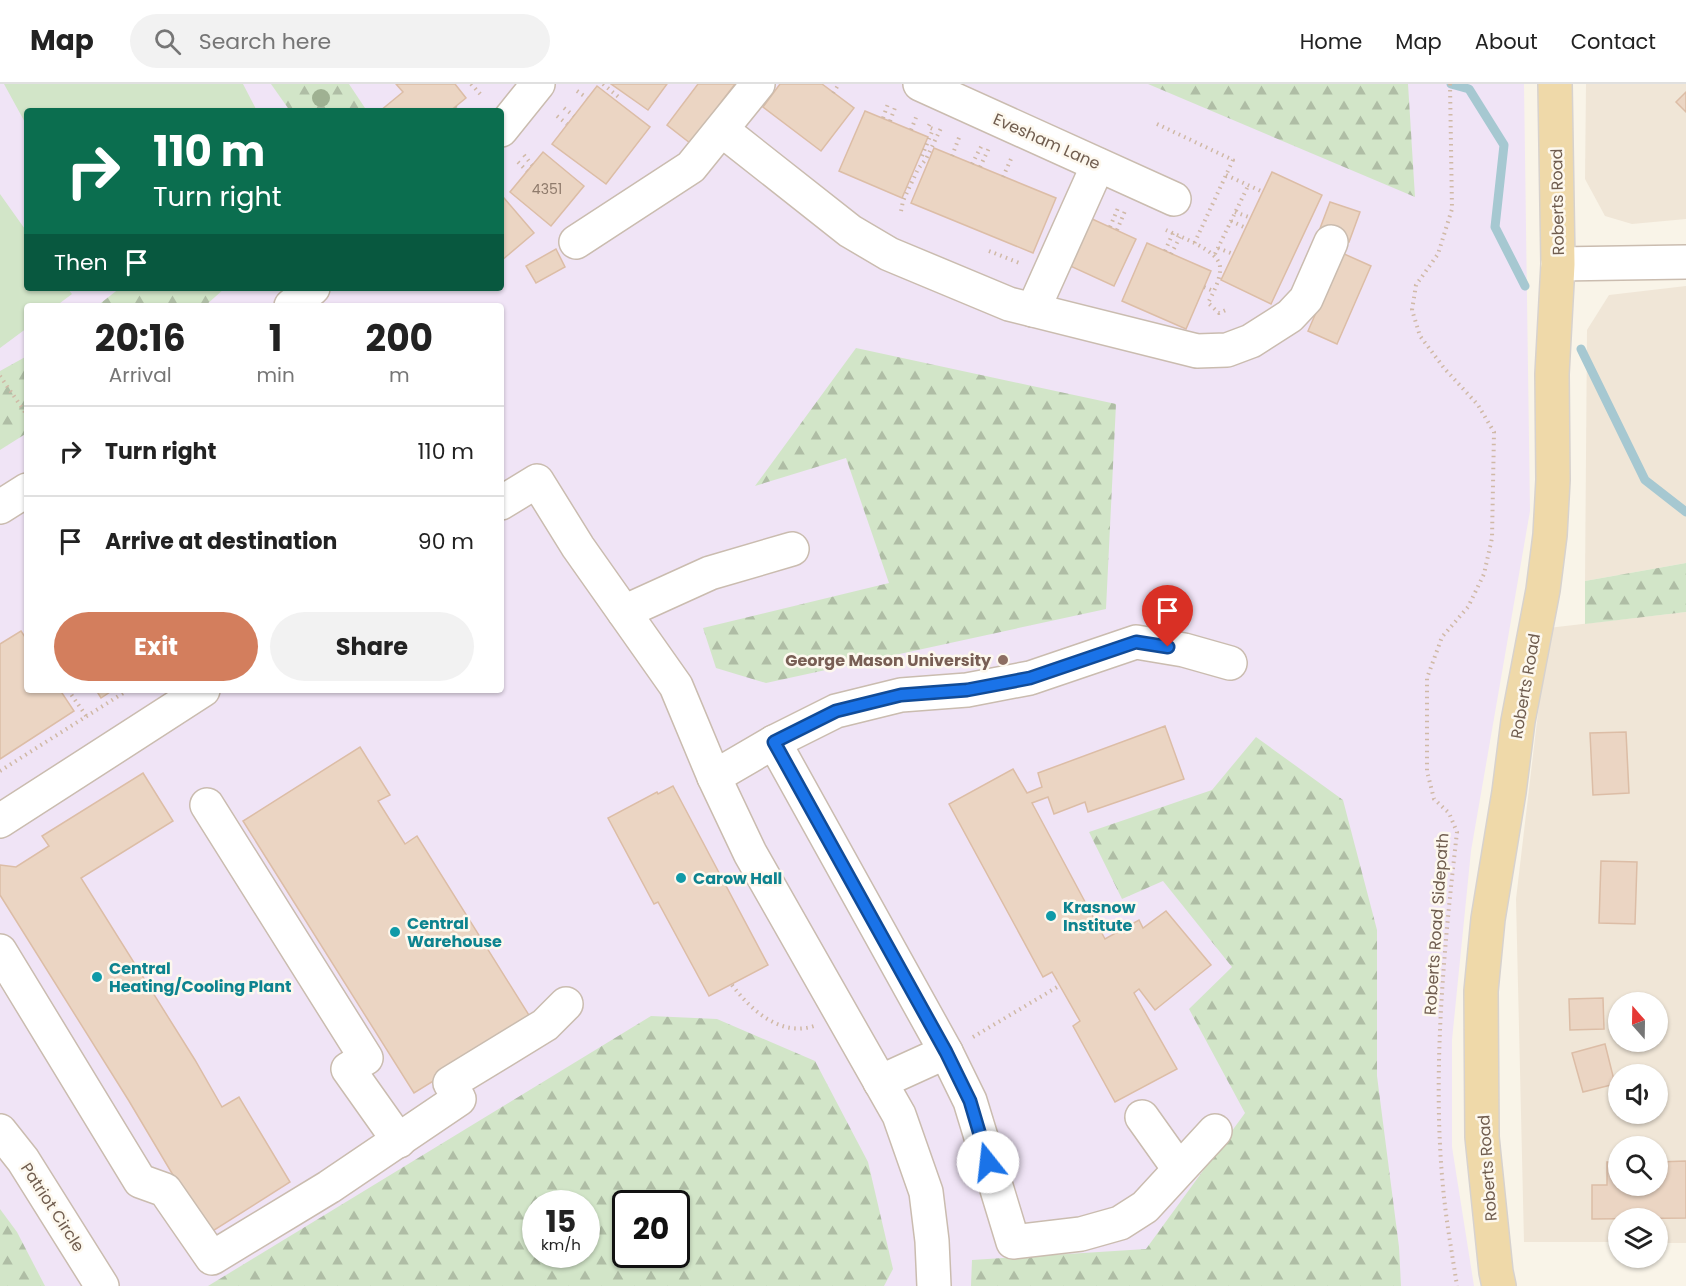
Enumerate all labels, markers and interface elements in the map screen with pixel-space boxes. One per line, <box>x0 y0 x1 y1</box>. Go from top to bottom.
search box <box>130 14 550 68</box>
text: Map <box>30 21 94 60</box>
icon: search <box>151 25 184 58</box>
text: Search here <box>199 26 331 57</box>
text: Home <box>1300 27 1362 56</box>
text: Map <box>1395 27 1442 56</box>
text: About <box>1475 27 1538 56</box>
text: Contact <box>1571 27 1656 56</box>
street label: Evesham Lane <box>990 108 1104 175</box>
text: 110 m <box>153 122 265 181</box>
icon: right <box>54 132 132 210</box>
street label: Roberts Road <box>1545 148 1570 256</box>
text: Turn right <box>153 178 282 215</box>
house number: 4351 <box>532 179 562 199</box>
icon: arrive <box>120 246 153 279</box>
text: Then <box>54 247 108 278</box>
text: 20:16 <box>95 313 186 364</box>
text: 1 <box>269 313 282 364</box>
text: 200 <box>366 313 433 364</box>
text: Arrival <box>109 361 172 389</box>
text: min <box>256 361 295 389</box>
text: m <box>389 361 410 389</box>
icon: right <box>54 435 87 468</box>
text: Turn right <box>105 436 216 467</box>
text: 110 m <box>418 436 474 467</box>
icon: arrive <box>54 525 87 558</box>
text: Arrive at destination <box>105 526 337 557</box>
text: 90 m <box>418 526 474 557</box>
pin <box>1142 585 1193 647</box>
icon: arrive <box>1151 594 1184 627</box>
button: Exit <box>54 612 258 681</box>
button: Share <box>270 612 474 681</box>
street label: Roberts Road <box>1505 632 1546 741</box>
place label: George Mason University <box>785 649 992 672</box>
marker: George Mason University <box>996 653 1010 667</box>
street label: Roberts Road Sidepath <box>1419 832 1454 1016</box>
place label: Carow Hall <box>693 867 782 890</box>
marker: Carow Hall <box>674 871 688 885</box>
place label: Krasnow Institute <box>1063 896 1136 937</box>
marker: Krasnow Institute <box>1044 909 1058 923</box>
place label: Central Warehouse <box>407 912 502 953</box>
marker: Central Warehouse <box>388 925 402 939</box>
place label: Central Heating/Cooling Plant <box>109 957 291 998</box>
marker: Central Heating/Cooling Plant <box>90 970 104 984</box>
north arrow <box>1608 992 1668 1052</box>
map controls <box>1608 992 1668 1268</box>
button: sound <box>1608 1064 1668 1124</box>
street label: Roberts Road <box>1472 1114 1503 1222</box>
position arrow <box>956 1130 1020 1194</box>
button: search <box>1608 1136 1668 1196</box>
street label: Patriot Circle <box>15 1158 90 1256</box>
speed limit sign: 20 <box>612 1190 690 1268</box>
text: 15 <box>546 1200 576 1243</box>
button: layers <box>1608 1208 1668 1268</box>
text: km/h <box>541 1234 581 1255</box>

